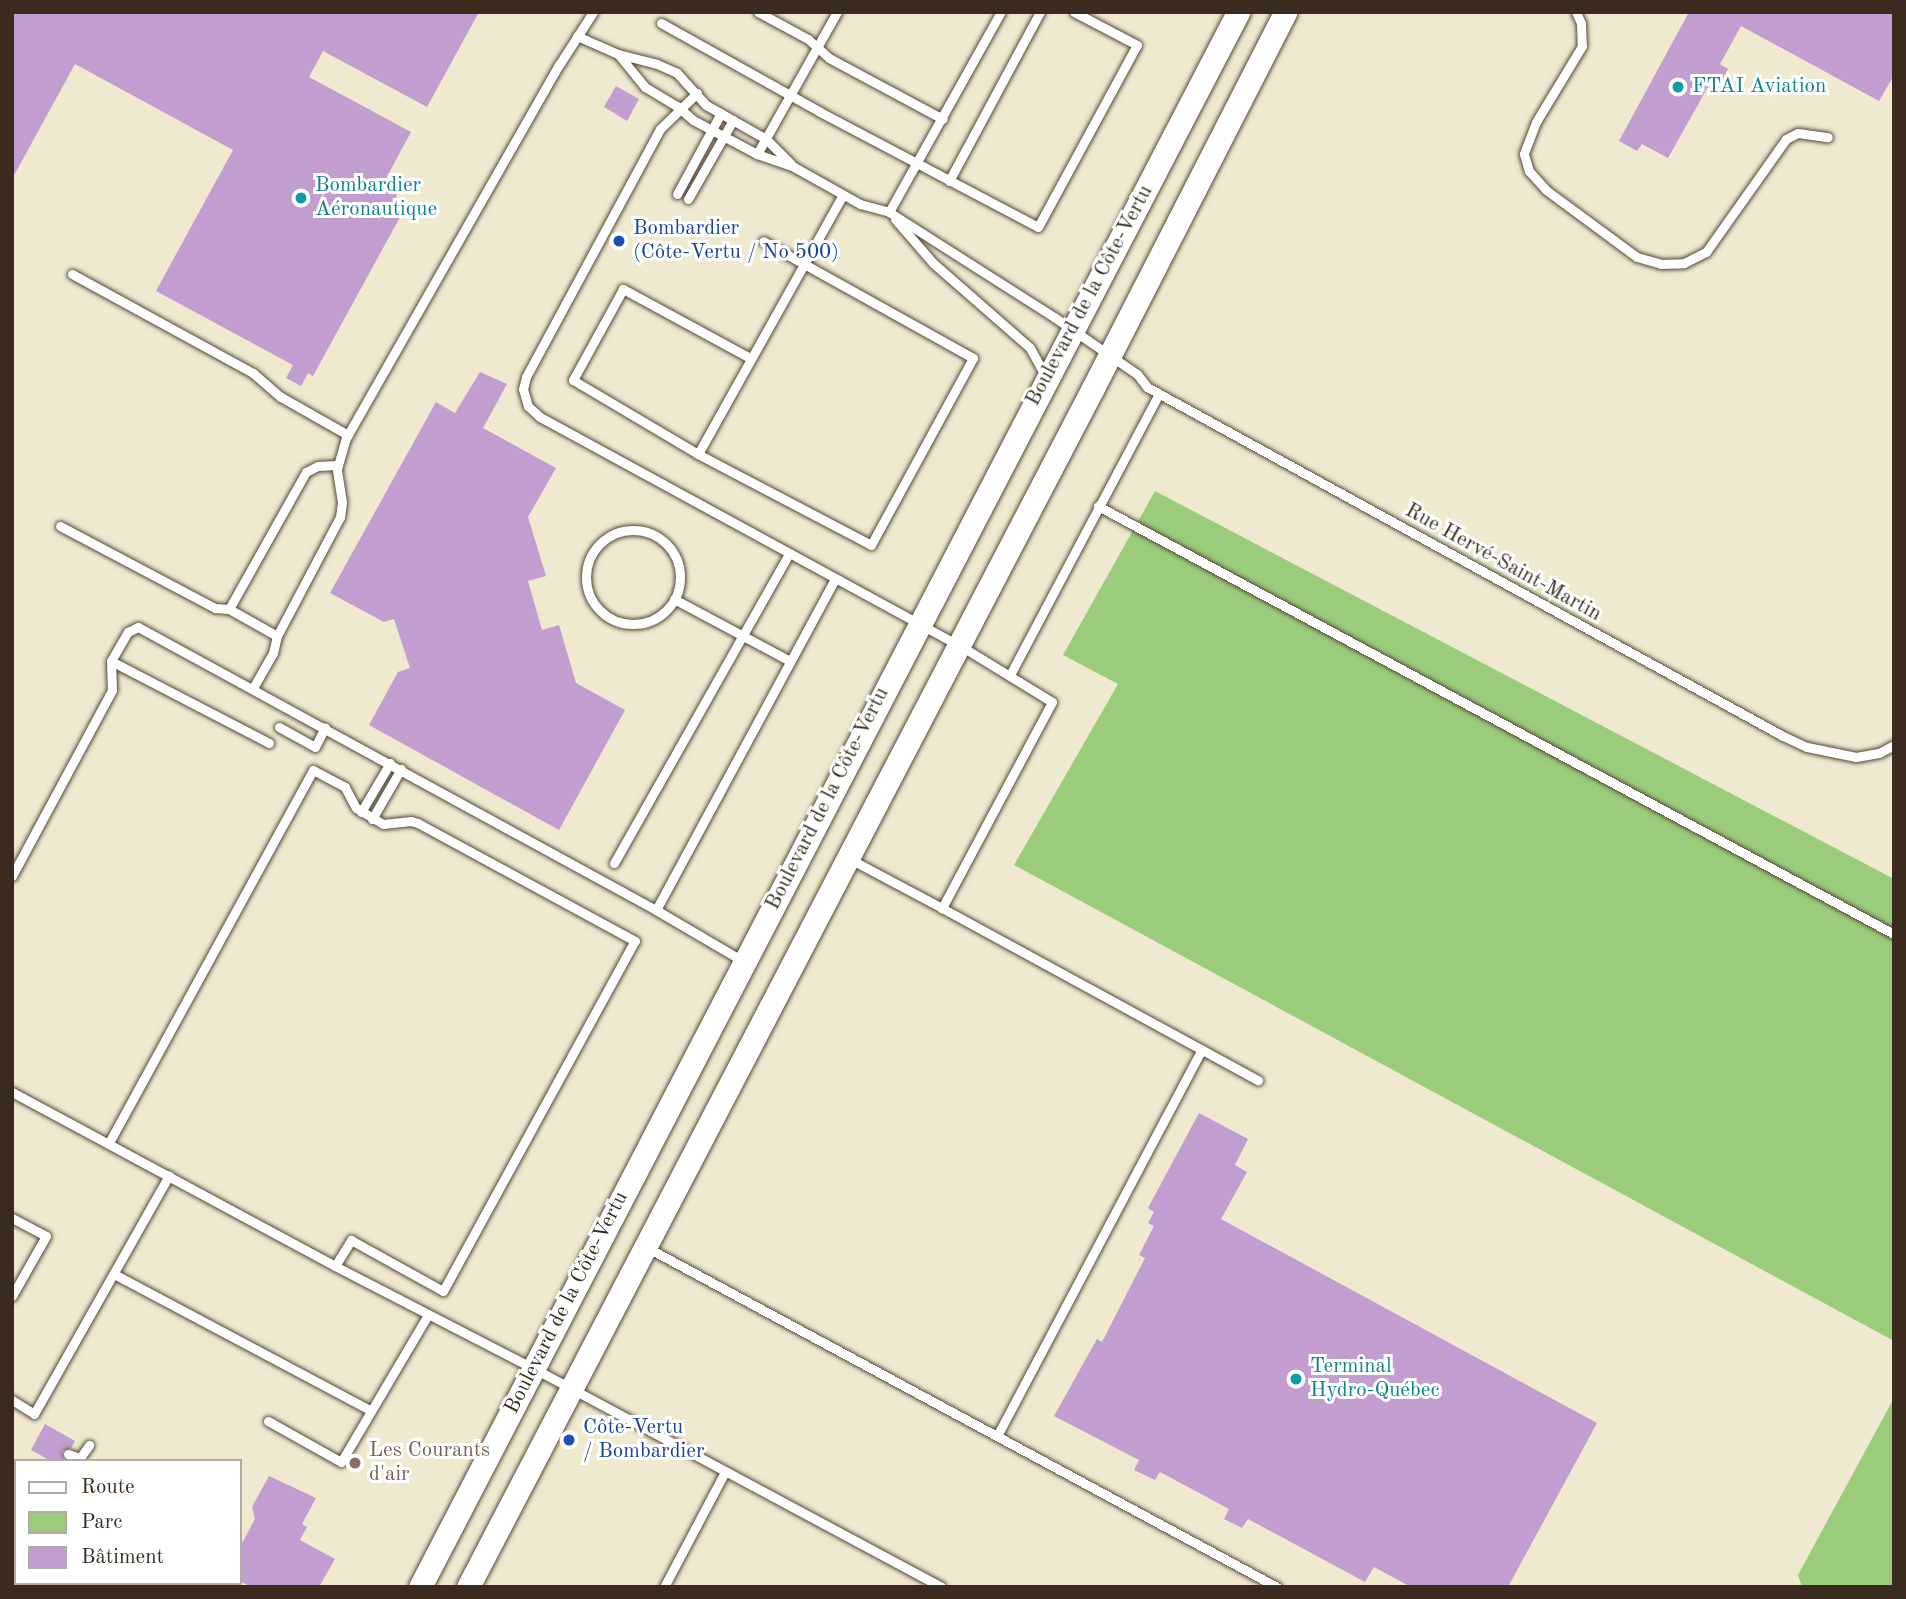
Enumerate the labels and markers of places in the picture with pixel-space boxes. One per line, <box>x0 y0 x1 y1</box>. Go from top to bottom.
place label: FTAI Aviation <box>1692 74 1826 100</box>
marker: FTAI Aviation <box>1670 79 1686 95</box>
place label: Bombardier Aéronautique <box>315 173 437 223</box>
marker: Bombardier Aéronautique <box>293 190 309 206</box>
place label: Bombardier (Côte-Vertu / No 500) <box>633 216 839 266</box>
marker: Bombardier (Côte-Vertu / No 500) <box>611 233 627 249</box>
place label: Terminal Hydro-Québec <box>1310 1354 1440 1404</box>
marker: Terminal Hydro-Québec <box>1288 1371 1304 1387</box>
place label: Côte-Vertu / Bombardier <box>583 1415 705 1465</box>
marker: Côte-Vertu / Bombardier <box>561 1432 577 1448</box>
place label: Les Courants d'air <box>369 1438 490 1488</box>
marker: Les Courants d'air <box>347 1455 363 1471</box>

